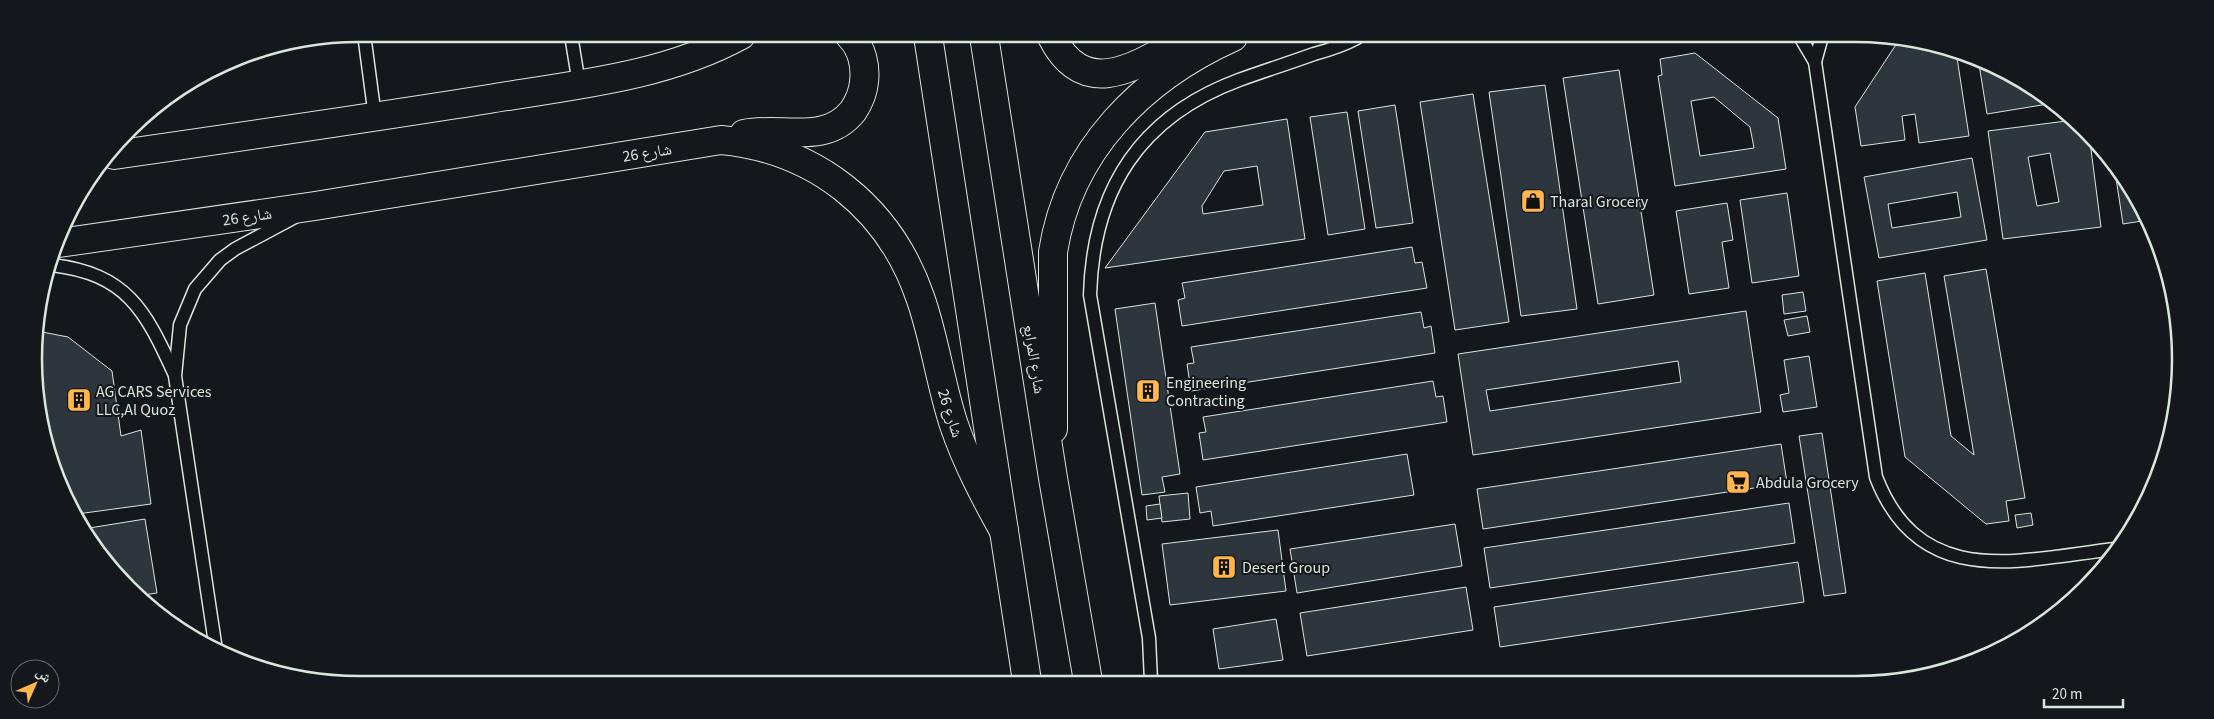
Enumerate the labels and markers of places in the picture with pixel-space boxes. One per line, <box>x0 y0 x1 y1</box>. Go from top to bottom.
shop icon: Tharal Grocery <box>1520 188 1546 214</box>
place label: Tharal Grocery <box>1550 191 1649 213</box>
place label: Engineering Contracting <box>1166 372 1246 412</box>
building icon: Engineering Contracting <box>1135 378 1161 404</box>
place label: AG CARS Services LLC,Al Quoz <box>96 381 212 421</box>
building icon: AG CARS Services LLC,Al Quoz <box>66 387 92 413</box>
supermarket icon: Abdula Grocery <box>1725 469 1751 495</box>
place label: Abdula Grocery <box>1756 472 1859 494</box>
building icon: Desert Group <box>1211 554 1237 580</box>
place label: Desert Group <box>1242 557 1330 579</box>

